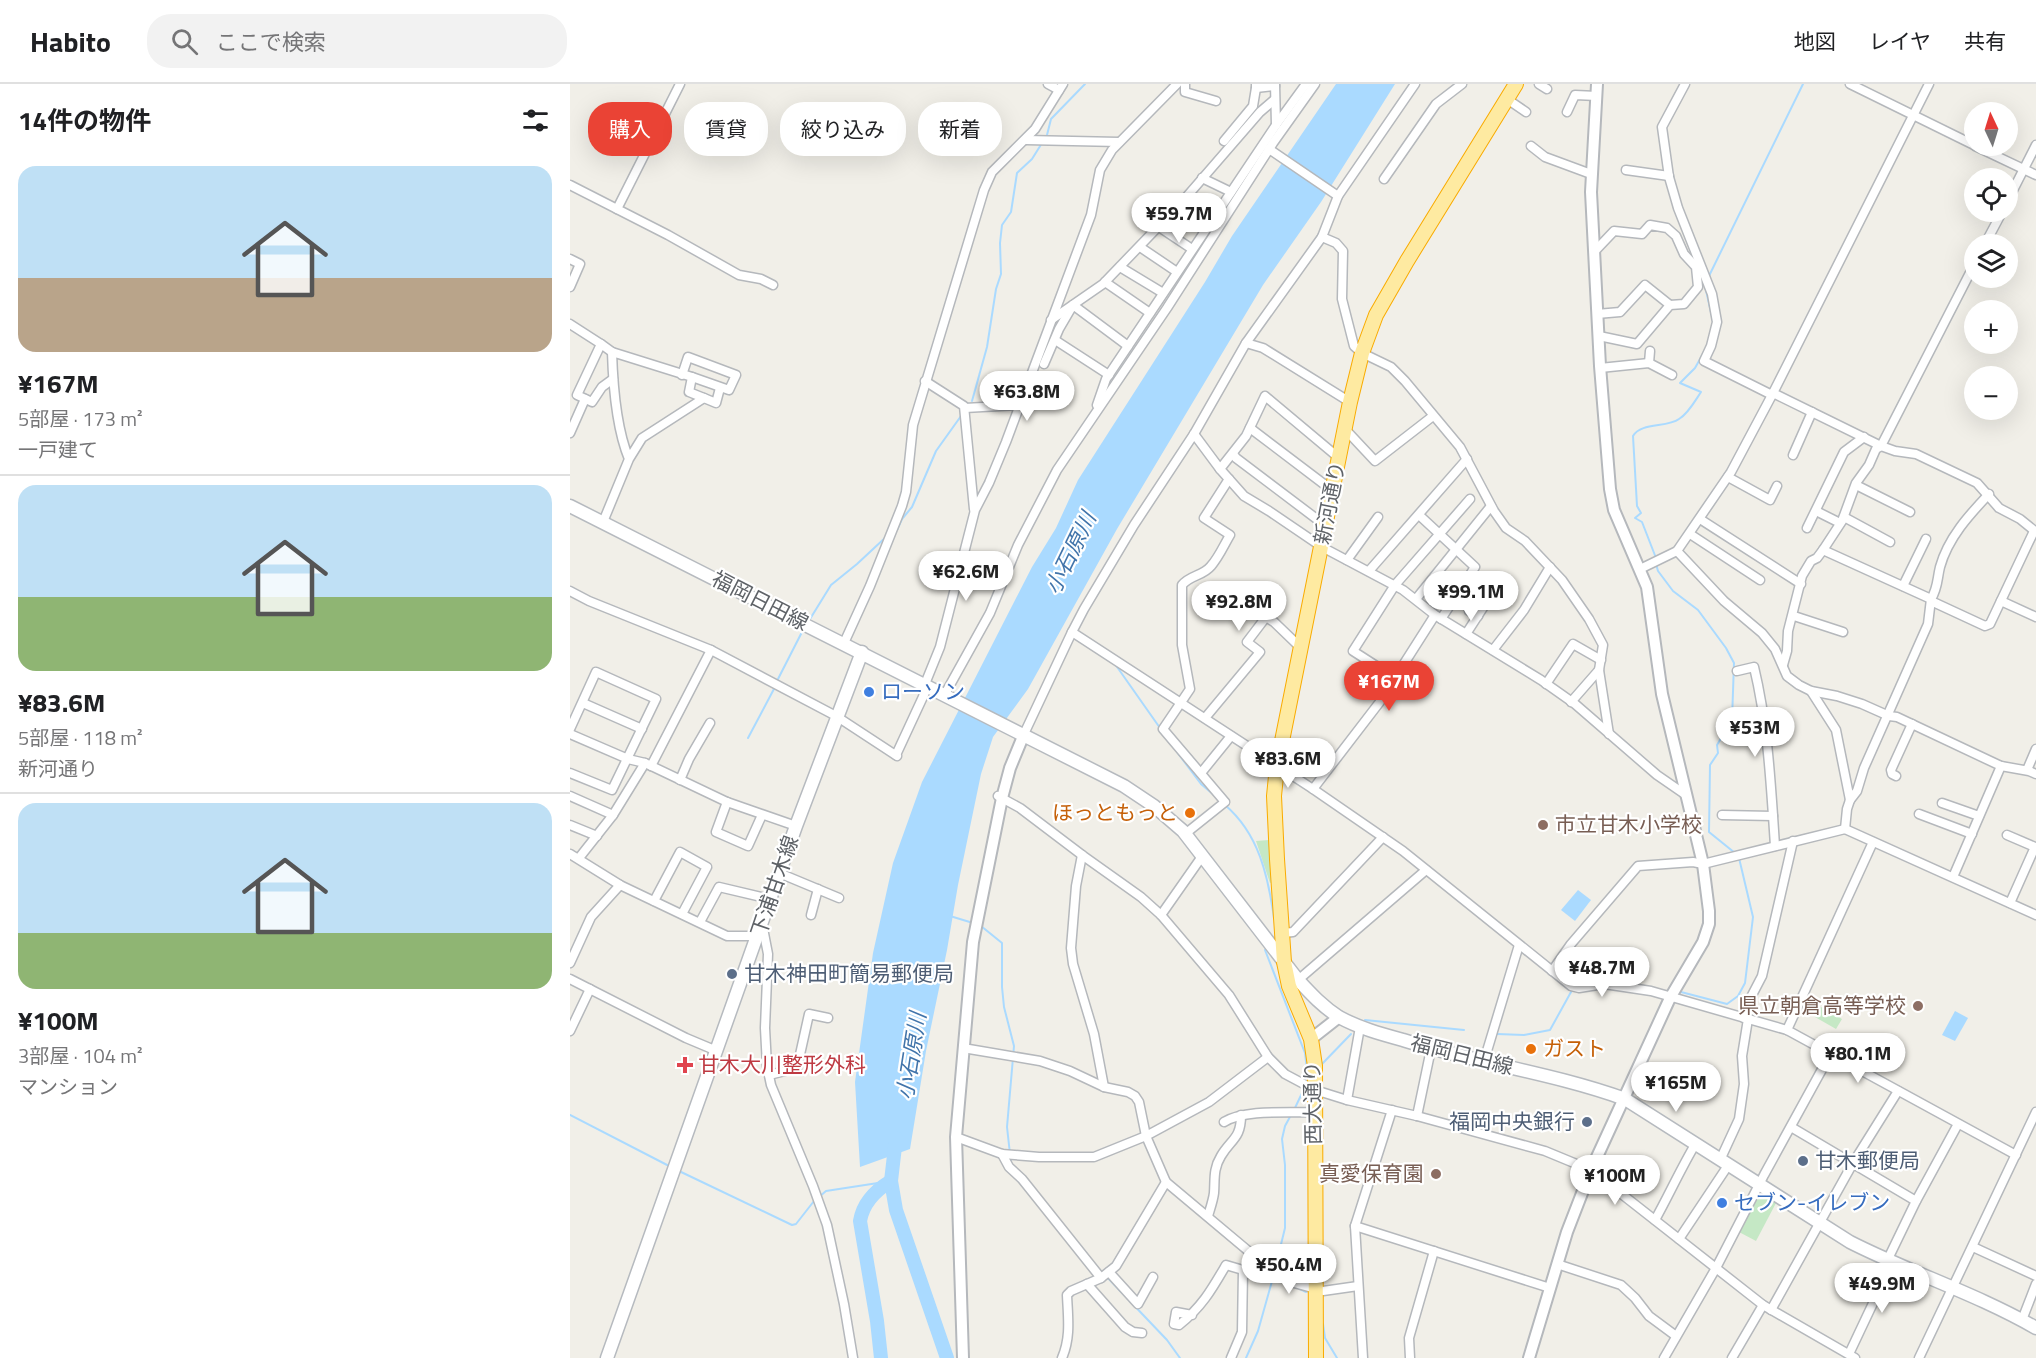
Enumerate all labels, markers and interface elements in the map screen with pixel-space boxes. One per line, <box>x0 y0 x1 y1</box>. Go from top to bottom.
search box <box>147 14 567 68</box>
text: Habito <box>30 20 111 63</box>
icon: search <box>168 25 201 58</box>
text: ここで検索 <box>216 25 326 59</box>
text: 地図 <box>1794 25 1836 57</box>
text: レイヤ <box>1869 25 1931 57</box>
text: 共有 <box>1964 25 2006 57</box>
text: 14件の物件 <box>18 101 151 140</box>
chip: 購入 <box>588 102 672 156</box>
chip: 賃貸 <box>684 102 768 156</box>
chip: 絞り込み <box>780 102 906 156</box>
chip: 新着 <box>918 102 1002 156</box>
north arrow <box>1964 102 2018 156</box>
map controls <box>1964 102 2018 420</box>
icon: filters <box>519 104 552 137</box>
button: locate <box>1964 168 2018 222</box>
pin: ¥59.7M <box>1130 193 1228 244</box>
text: ¥59.7M <box>1145 197 1213 228</box>
icon: home <box>231 205 339 313</box>
button: layers <box>1964 234 2018 288</box>
button: + <box>1964 300 2018 354</box>
text: ¥167M <box>18 364 99 403</box>
button: − <box>1964 366 2018 420</box>
pin: ¥63.8M <box>978 371 1076 422</box>
text: ¥63.8M <box>993 375 1061 406</box>
text: 5部屋 · 173 m² <box>18 403 143 434</box>
text: 一戸建て <box>18 434 98 465</box>
street label: 新河通り <box>1305 459 1353 547</box>
water label: 小石原川 <box>1035 504 1105 600</box>
icon: home <box>231 524 339 632</box>
pin: ¥62.6M <box>917 551 1015 602</box>
text: ¥62.6M <box>932 555 1000 586</box>
street label: 福岡日田線 <box>706 562 814 638</box>
pin: ¥99.1M <box>1422 571 1520 622</box>
text: ¥99.1M <box>1437 575 1505 606</box>
pin: ¥92.8M <box>1190 581 1288 632</box>
text: ¥92.8M <box>1205 585 1273 616</box>
pin: ¥167M <box>1347 661 1431 712</box>
text: ¥167M <box>1358 665 1420 696</box>
place label: ローソン <box>881 675 965 707</box>
text: ¥83.6M <box>18 683 105 722</box>
marker: ローソン <box>862 685 876 699</box>
pin: ¥53M <box>1719 707 1791 758</box>
text: ¥53M <box>1730 711 1780 742</box>
text: 5部屋 · 118 m² <box>18 722 143 753</box>
pin: ¥83.6M <box>1239 738 1337 789</box>
text: ¥83.6M <box>1254 742 1322 773</box>
text: 新河通り <box>18 753 98 784</box>
place label: ほっともっと <box>1052 796 1178 828</box>
marker: ほっともっと <box>1183 806 1197 820</box>
place label: 市立甘木小学校 <box>1555 808 1702 840</box>
marker: 市立甘木小学校 <box>1536 818 1550 832</box>
street label: 下浦甘木線 <box>742 831 806 941</box>
icon: home <box>231 842 339 950</box>
pin: ¥48.7M <box>1553 947 1651 998</box>
text: ¥48.7M <box>1568 951 1636 982</box>
place label: 甘木神田町簡易郵便局 <box>744 957 954 989</box>
marker: 甘木神田町簡易郵便局 <box>725 967 739 981</box>
place label: 県立朝倉高等学校 <box>1738 989 1906 1021</box>
marker: 県立朝倉高等学校 <box>1911 999 1925 1013</box>
text: ¥100M <box>18 1001 99 1040</box>
water label: 小石原川 <box>887 1008 935 1102</box>
street label: 福岡日田線 <box>1407 1026 1517 1082</box>
place label: ガスト <box>1543 1032 1606 1064</box>
pin: ¥80.1M <box>1809 1033 1907 1084</box>
text: ¥80.1M <box>1824 1037 1892 1068</box>
text: 3部屋 · 104 m² <box>18 1040 143 1071</box>
marker: ガスト <box>1524 1042 1538 1056</box>
place label: 甘木大川整形外科 <box>698 1048 866 1080</box>
marker: 甘木大川整形外科 <box>676 1056 694 1074</box>
street label: 西大通り <box>1295 1061 1329 1145</box>
pin: ¥165M <box>1634 1062 1718 1113</box>
text: ¥165M <box>1645 1066 1707 1097</box>
text: マンション <box>18 1071 118 1102</box>
place label: 福岡中央銀行 <box>1449 1105 1575 1137</box>
marker: 福岡中央銀行 <box>1580 1115 1594 1129</box>
place label: 甘木郵便局 <box>1815 1144 1920 1176</box>
marker: 甘木郵便局 <box>1796 1154 1810 1168</box>
pin: ¥100M <box>1573 1155 1657 1206</box>
place label: 真愛保育園 <box>1319 1157 1424 1189</box>
text: ¥100M <box>1584 1159 1646 1190</box>
marker: 真愛保育園 <box>1429 1167 1443 1181</box>
place label: セブン-イレブン <box>1734 1186 1890 1218</box>
marker: セブン-イレブン <box>1715 1196 1729 1210</box>
pin: ¥50.4M <box>1240 1244 1338 1295</box>
text: ¥50.4M <box>1255 1248 1323 1279</box>
pin: ¥49.9M <box>1833 1263 1931 1314</box>
text: ¥49.9M <box>1848 1267 1916 1298</box>

